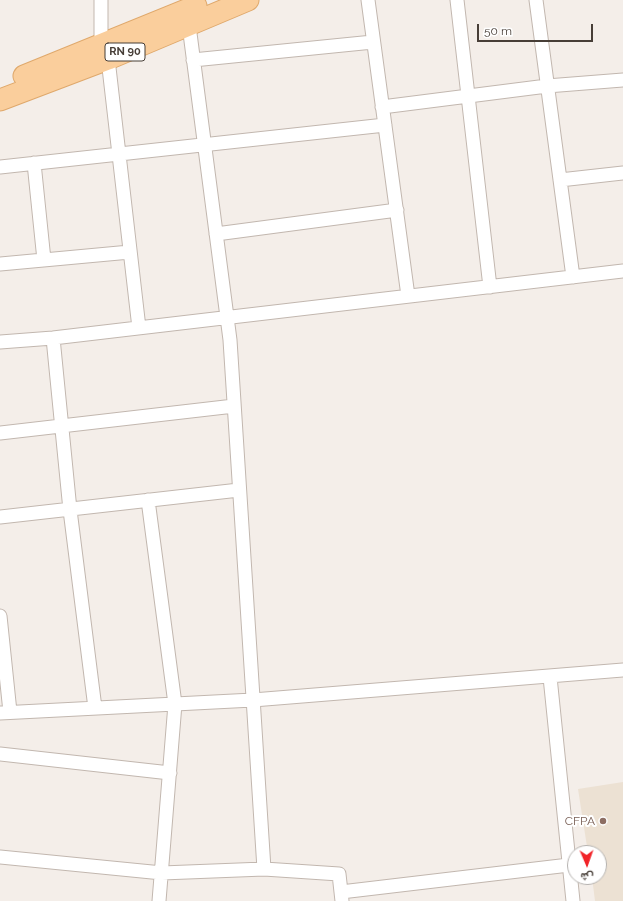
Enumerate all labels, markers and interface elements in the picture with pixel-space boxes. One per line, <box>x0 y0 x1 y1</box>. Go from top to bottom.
scale bar <box>479 16 595 42</box>
text: 50 m <box>484 24 512 38</box>
road number: RN 90 <box>105 43 145 61</box>
place label: CFPA <box>565 814 595 828</box>
marker: CFPA <box>598 816 608 826</box>
north arrow <box>567 845 607 885</box>
text: ش <box>581 870 594 883</box>

